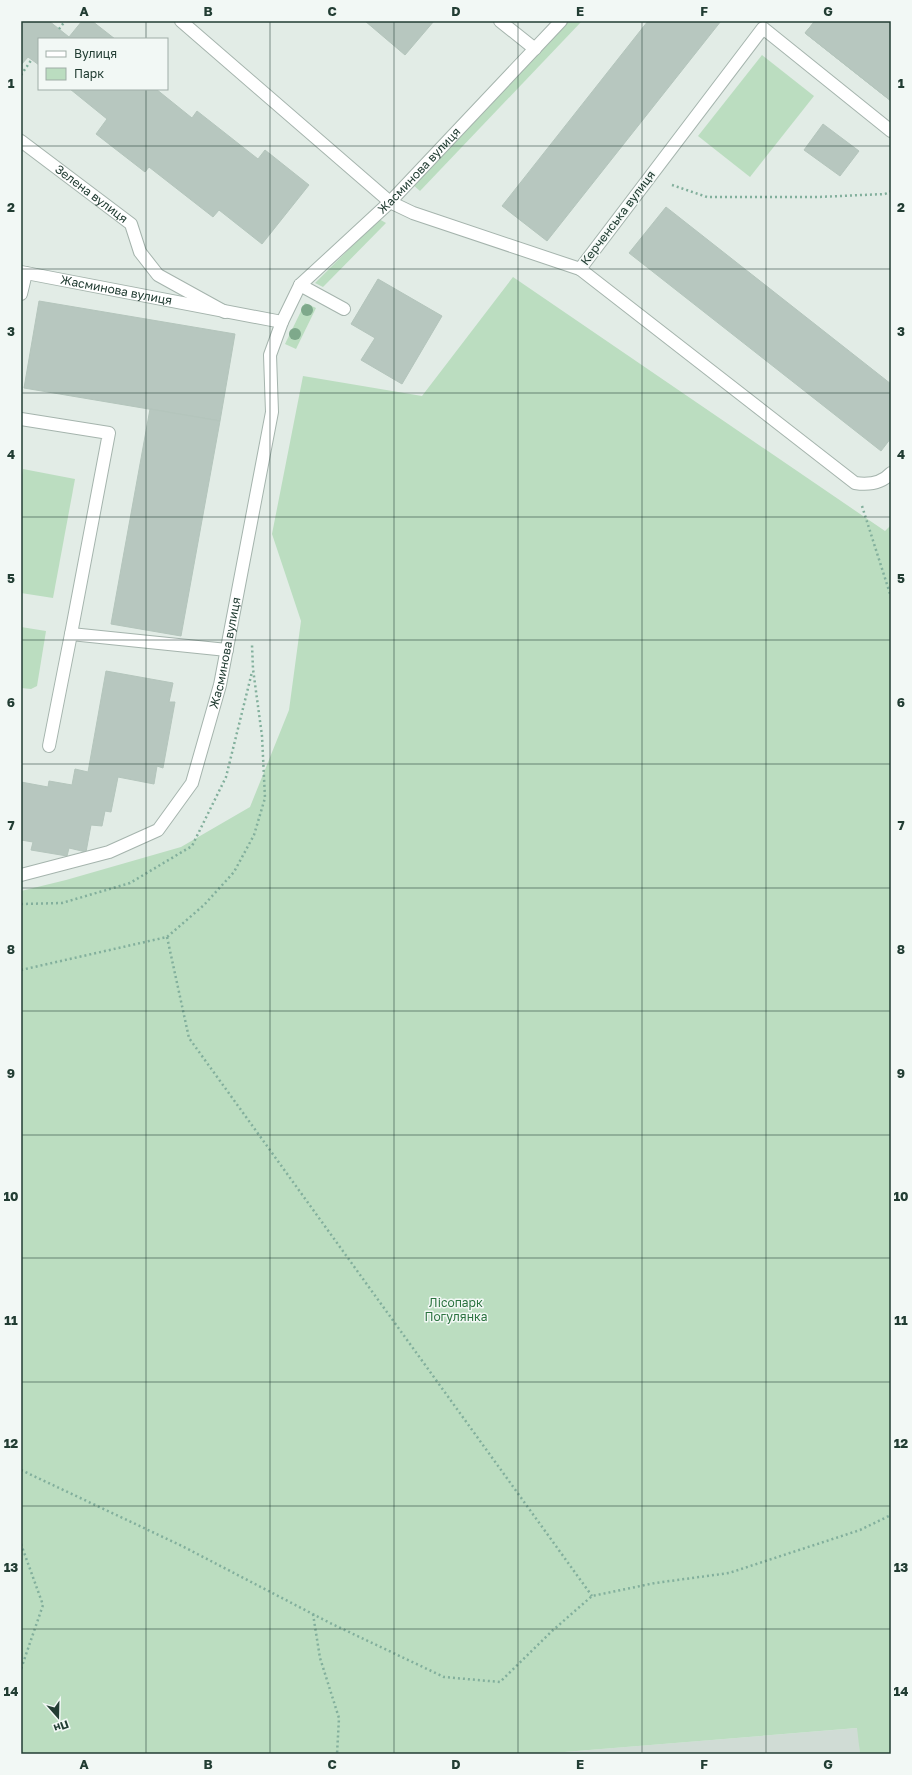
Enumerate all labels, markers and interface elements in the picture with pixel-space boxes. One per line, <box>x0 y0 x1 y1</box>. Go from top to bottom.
text: A <box>79 3 89 19</box>
text: B <box>203 3 213 19</box>
text: C <box>327 3 337 19</box>
text: D <box>451 3 461 19</box>
text: E <box>576 3 584 19</box>
text: F <box>700 3 708 19</box>
text: G <box>823 3 833 19</box>
legend <box>38 38 168 90</box>
text: Вулиця <box>74 46 117 61</box>
text: Парк <box>74 66 104 81</box>
text: 1 <box>8 75 15 91</box>
text: 1 <box>898 75 905 91</box>
street label: Жасминова вулиця <box>374 124 463 217</box>
street label: Зелена вулиця <box>52 161 131 226</box>
street label: Керченська вулиця <box>577 167 658 268</box>
text: 2 <box>7 199 15 215</box>
text: 2 <box>897 199 905 215</box>
street label: Жасминова вулиця <box>59 272 174 308</box>
text: 3 <box>7 323 15 339</box>
text: 3 <box>897 323 905 339</box>
text: 4 <box>7 446 15 462</box>
text: 4 <box>897 446 905 462</box>
text: 5 <box>7 570 15 586</box>
text: 5 <box>897 570 905 586</box>
street label: Жасминова вулиця <box>206 596 244 710</box>
text: 6 <box>7 694 15 710</box>
text: 6 <box>897 694 905 710</box>
text: 7 <box>7 817 15 833</box>
text: 7 <box>897 817 905 833</box>
text: 8 <box>7 941 15 957</box>
text: 8 <box>897 941 905 957</box>
text: 9 <box>7 1065 15 1081</box>
text: 9 <box>897 1065 905 1081</box>
text: 10 <box>3 1188 19 1204</box>
text: 10 <box>893 1188 909 1204</box>
park label: Лісопарк Погулянка <box>424 1295 488 1324</box>
text: 11 <box>4 1312 18 1328</box>
text: 11 <box>894 1312 908 1328</box>
text: 12 <box>4 1435 18 1451</box>
text: 12 <box>894 1435 908 1451</box>
text: 13 <box>4 1559 18 1575</box>
text: 13 <box>894 1559 908 1575</box>
text: 14 <box>4 1683 18 1699</box>
text: 14 <box>894 1683 908 1699</box>
north arrow <box>38 1697 78 1737</box>
text: Пн <box>52 1718 71 1736</box>
text: A <box>79 1756 89 1772</box>
text: B <box>203 1756 213 1772</box>
text: C <box>327 1756 337 1772</box>
text: D <box>451 1756 461 1772</box>
text: E <box>576 1756 584 1772</box>
text: F <box>700 1756 708 1772</box>
text: G <box>823 1756 833 1772</box>

